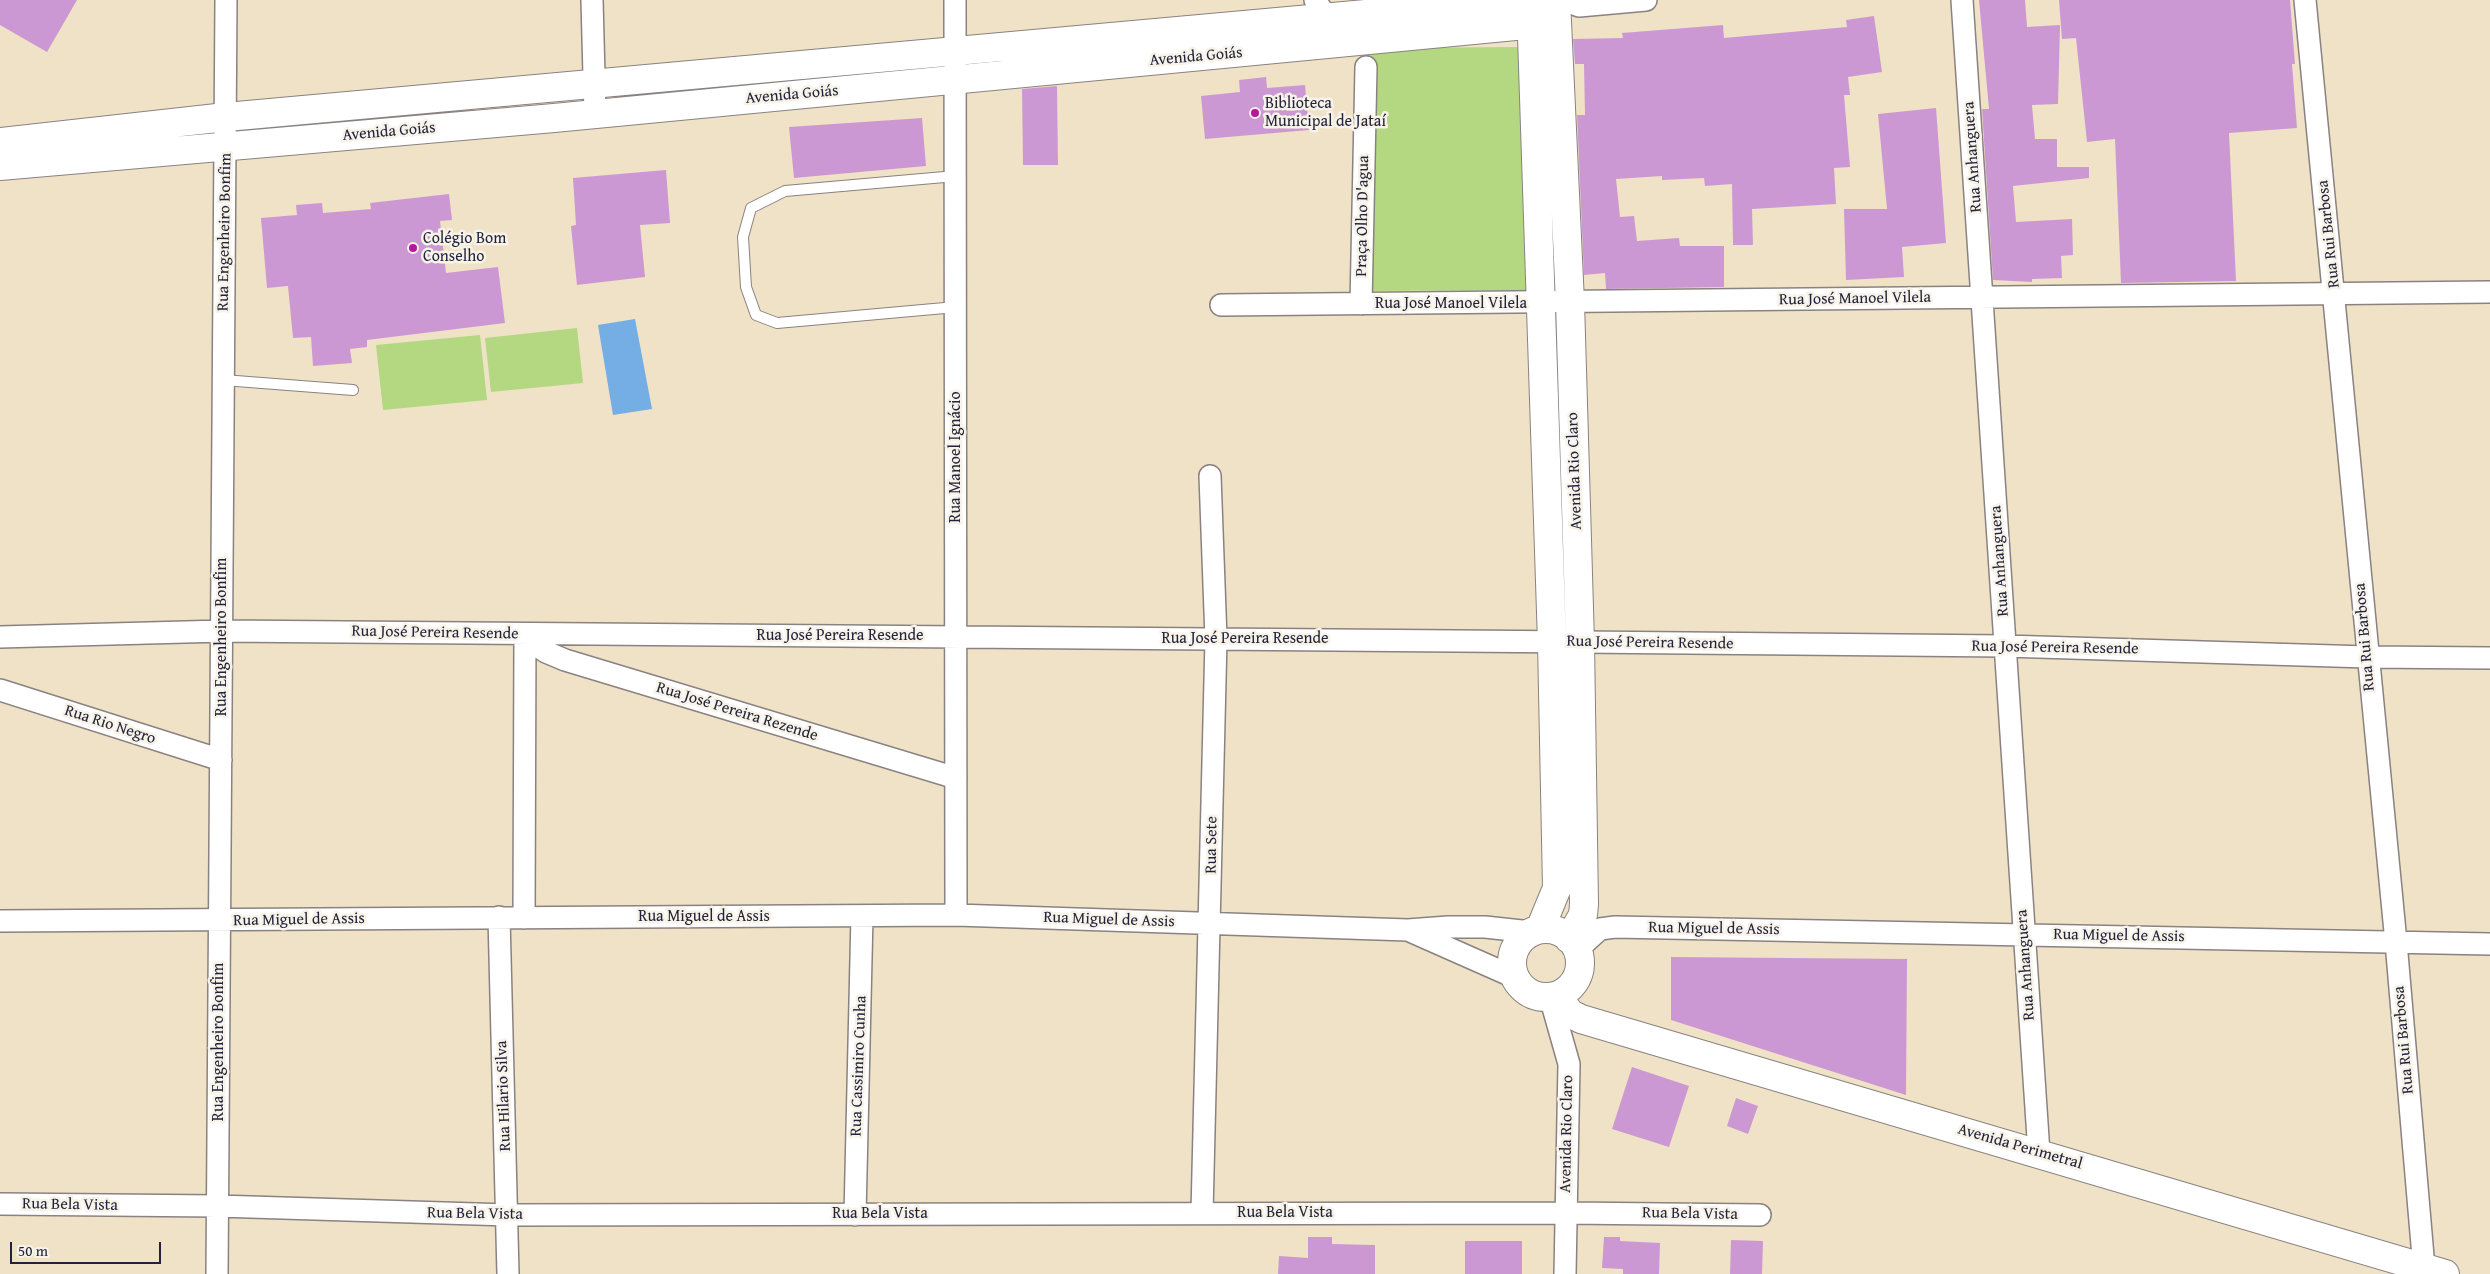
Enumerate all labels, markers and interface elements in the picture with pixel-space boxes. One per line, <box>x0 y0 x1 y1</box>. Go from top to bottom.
street label: Avenida Goiás <box>1149 43 1243 71</box>
street label: Avenida Goiás <box>745 81 839 109</box>
place label: Biblioteca Municipal de Jataí <box>1265 94 1386 132</box>
street label: Rua Anhanguera <box>1960 101 1986 213</box>
marker: Biblioteca Municipal de Jataí <box>1249 107 1261 119</box>
street label: Avenida Goiás <box>342 118 436 146</box>
street label: Rua Engenheiro Bonfim <box>214 153 236 311</box>
street label: Praça Olho D'agua <box>1352 155 1374 277</box>
street label: Rua Rui Barbosa <box>2314 179 2344 289</box>
place label: Colégio Bom Conselho <box>423 229 506 267</box>
marker: Colégio Bom Conselho <box>407 242 419 254</box>
street label: Rua José Manoel Vilela <box>1779 288 1931 310</box>
street label: Rua José Manoel Vilela <box>1375 294 1527 314</box>
street label: Rua Manoel Ignácio <box>946 391 966 523</box>
street label: Avenida Rio Claro <box>1563 412 1587 530</box>
street label: Rua Anhanguera <box>1987 505 2013 617</box>
street label: Rua Engenheiro Bonfim <box>212 558 232 716</box>
street label: Rua Rui Barbosa <box>2351 582 2379 692</box>
street label: Rua José Pereira Resende <box>351 622 519 644</box>
street label: Rua José Pereira Resende <box>756 626 924 646</box>
street label: Rua José Pereira Resende <box>1161 629 1329 649</box>
street label: Rua José Pereira Resende <box>1566 632 1734 654</box>
street label: Rua José Pereira Resende <box>1971 637 2139 659</box>
street label: Rua José Pereira Rezende <box>654 678 820 746</box>
street label: Rua Rio Negro <box>62 701 158 749</box>
street label: Rua Sete <box>1202 816 1222 874</box>
street label: Rua Miguel de Assis <box>638 907 770 927</box>
street label: Rua Miguel de Assis <box>1043 908 1175 932</box>
street label: Rua Miguel de Assis <box>233 909 365 931</box>
street label: Rua Anhanguera <box>2013 909 2039 1021</box>
street label: Rua Miguel de Assis <box>1648 918 1780 940</box>
street label: Rua Miguel de Assis <box>2053 925 2185 947</box>
street label: Rua Engenheiro Bonfim <box>209 963 229 1121</box>
street label: Rua Rui Barbosa <box>2390 985 2418 1095</box>
street label: Rua Cassimiro Cunha <box>847 995 871 1137</box>
street label: Rua Hilario Silva <box>492 1040 516 1152</box>
street label: Avenida Rio Claro <box>1556 1075 1578 1193</box>
street label: Avenida Perimetral <box>1955 1120 2085 1174</box>
street label: Rua Bela Vista <box>22 1195 118 1215</box>
street label: Rua Bela Vista <box>1237 1203 1333 1223</box>
street label: Rua Bela Vista <box>427 1204 523 1224</box>
street label: Rua Bela Vista <box>832 1204 928 1224</box>
street label: Rua Bela Vista <box>1642 1204 1738 1224</box>
scale bar <box>12 1232 164 1264</box>
text: 50 m <box>18 1240 48 1261</box>

